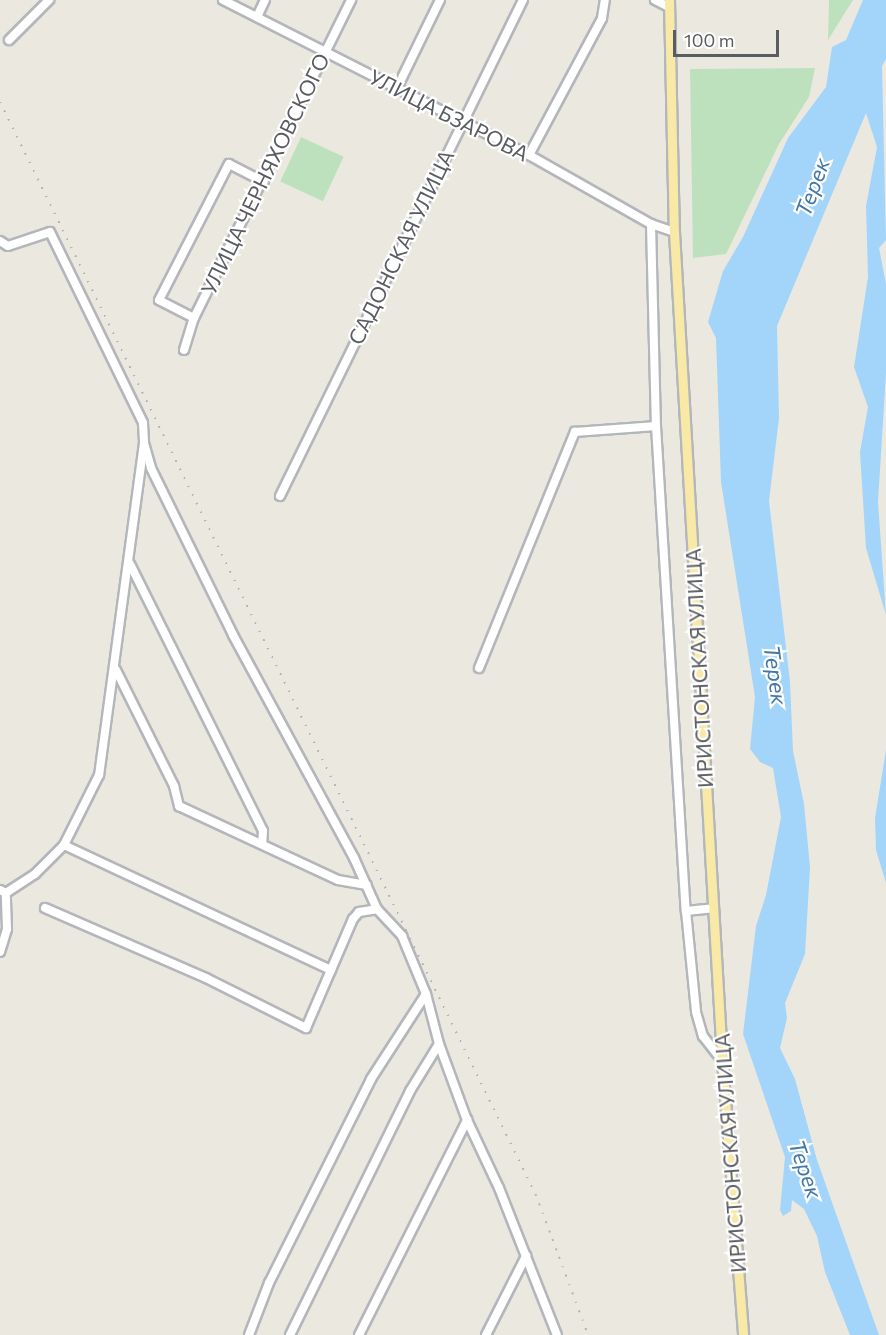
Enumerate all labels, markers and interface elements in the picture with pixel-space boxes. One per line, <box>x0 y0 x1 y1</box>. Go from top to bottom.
scale bar <box>676 18 782 56</box>
text: 100 m <box>684 29 734 51</box>
street label: УЛИЦА ЧЕРНЯХОВСКОГО <box>195 49 335 299</box>
street label: УЛИЦА БЗАРОВА <box>365 64 533 166</box>
street label: САДОНСКАЯ УЛИЦА <box>343 145 459 349</box>
water label: Терек <box>789 154 835 220</box>
street label: ИРИСТОНСКАЯ УЛИЦА <box>680 547 718 789</box>
water label: Терек <box>759 643 793 707</box>
street label: ИРИСТОНСКАЯ УЛИЦА <box>709 1032 751 1274</box>
water label: Терек <box>784 1136 828 1202</box>

